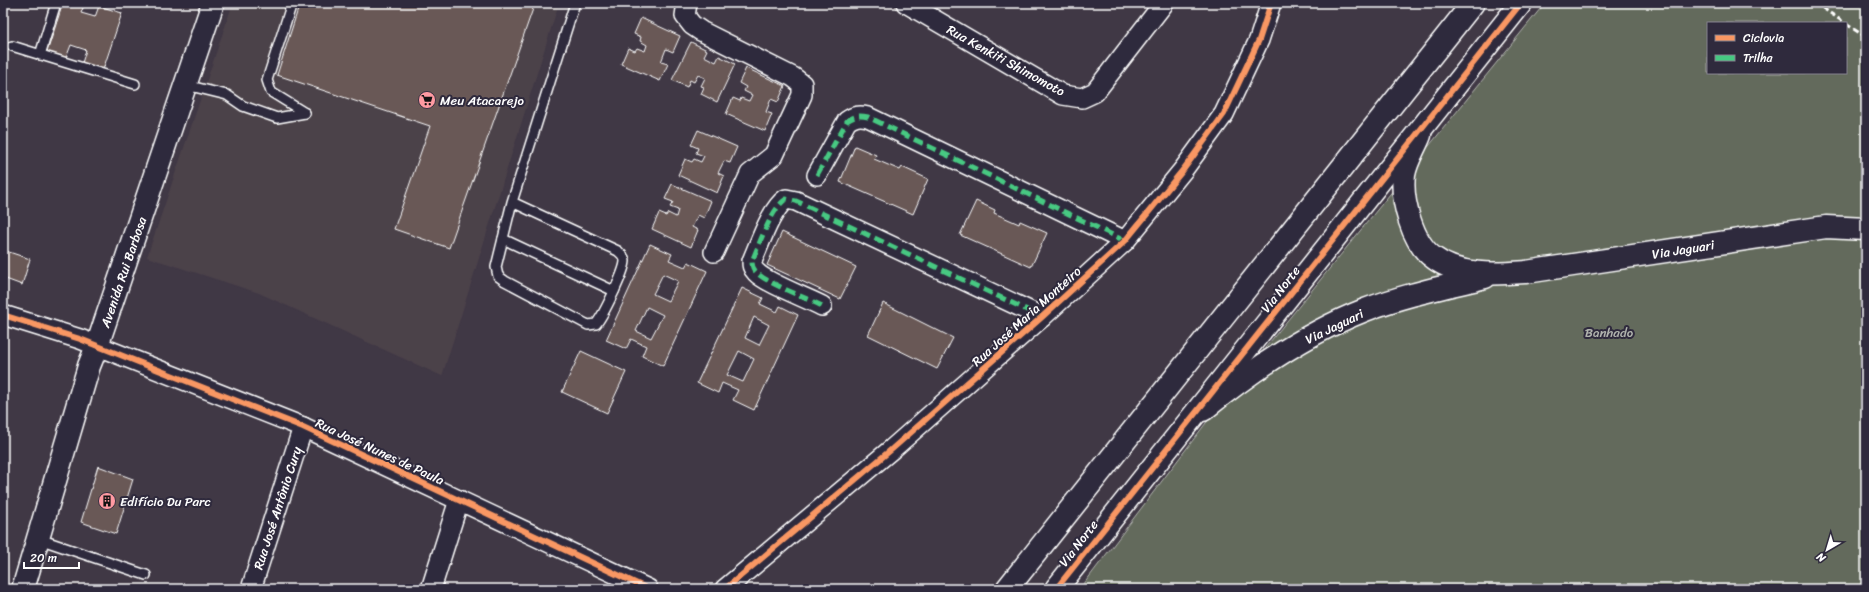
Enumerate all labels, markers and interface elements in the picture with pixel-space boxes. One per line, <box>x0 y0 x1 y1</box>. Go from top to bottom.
street label: Rua Kenkiti Shimomoto <box>942 18 1070 103</box>
legend <box>1707 22 1847 74</box>
text: Ciclovia <box>1743 27 1784 49</box>
text: Trilha <box>1743 47 1774 69</box>
place label: Meu Atacarejo <box>440 89 525 112</box>
supermarket icon: Meu Atacarejo <box>417 90 437 110</box>
street label: Avenida Rui Barbosa <box>93 213 153 332</box>
street label: Via Jaguari <box>1650 233 1716 266</box>
street label: Rua José Maria Monteiro <box>966 260 1087 372</box>
street label: Via Norte <box>1255 261 1306 318</box>
street label: Via Jaguari <box>1301 302 1368 351</box>
park label: Banhado <box>1585 321 1634 344</box>
street label: Rua José Nunes de Paula <box>312 411 448 492</box>
street label: Rua José Antônio Cury <box>247 443 308 573</box>
place label: Edifício Du Parc <box>120 490 211 513</box>
building icon: Edifício Du Parc <box>97 491 117 511</box>
street label: Via Norte <box>1053 515 1104 572</box>
north arrow <box>1807 530 1847 570</box>
scale bar <box>24 544 79 570</box>
text: 20 m <box>30 547 57 569</box>
text: N <box>1812 547 1831 568</box>

